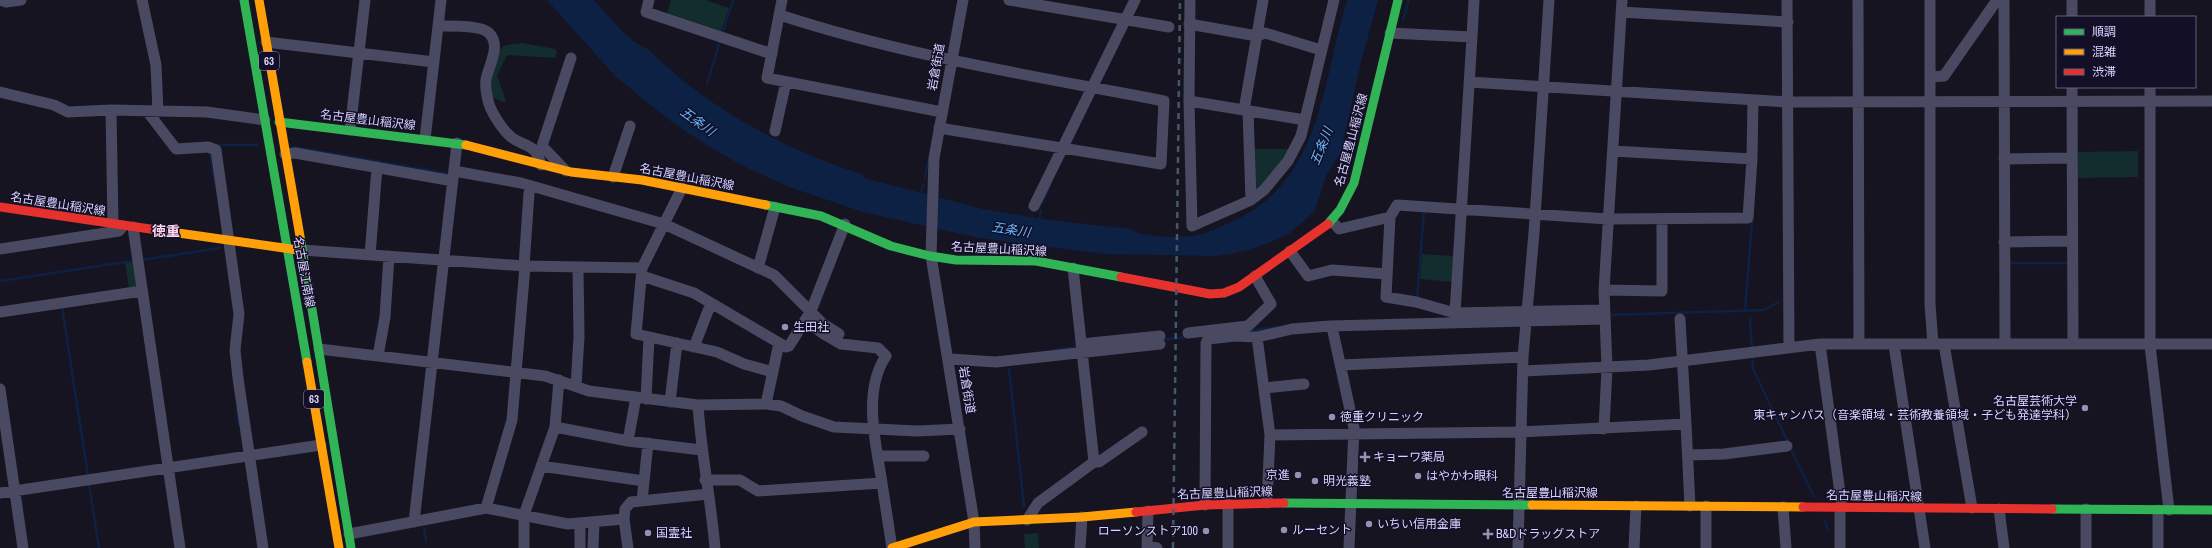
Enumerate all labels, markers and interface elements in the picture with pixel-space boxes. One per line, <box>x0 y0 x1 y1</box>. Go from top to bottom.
legend <box>2056 16 2196 88</box>
text: 順調 <box>2092 24 2116 40</box>
street label: 岩倉街道 <box>924 42 948 92</box>
text: 混雑 <box>2092 44 2116 60</box>
road number: 63 <box>259 52 279 70</box>
text: 渋滞 <box>2092 64 2116 80</box>
street label: 名古屋豊山稲沢線 <box>1331 92 1371 188</box>
water label: 五条川 <box>677 103 720 141</box>
street label: 名古屋豊山稲沢線 <box>319 106 417 134</box>
water label: 五条川 <box>1306 123 1337 167</box>
street label: 名古屋豊山稲沢線 <box>638 160 736 194</box>
street label: 名古屋豊山稲沢線 <box>9 189 107 219</box>
water label: 五条川 <box>990 218 1033 241</box>
district label: 徳重 <box>152 222 180 240</box>
street label: 名古屋江南線 <box>290 235 318 309</box>
street label: 名古屋豊山稲沢線 <box>951 238 1047 260</box>
place label: 生田社 <box>793 319 829 335</box>
marker: 生田社 <box>780 322 790 332</box>
street label: 岩倉街道 <box>955 365 979 415</box>
road number: 63 <box>304 390 324 408</box>
place label: 名古屋芸術大学 東キャンパス（音楽領域・芸術教養領域・子ども発達学科） <box>1753 393 2077 423</box>
marker: 名古屋芸術大学 東キャンパス（音楽領域・芸術教養領域・子ども発達学科） <box>2080 403 2090 413</box>
place label: 徳重クリニック <box>1340 409 1424 425</box>
marker: 徳重クリニック <box>1327 412 1337 422</box>
place label: キョーワ薬局 <box>1373 449 1445 465</box>
marker: キョーワ薬局 <box>1360 452 1370 462</box>
place label: 京進 <box>1266 467 1290 483</box>
place label: はやかわ眼科 <box>1426 468 1498 484</box>
marker: 京進 <box>1293 470 1303 480</box>
marker: はやかわ眼科 <box>1413 471 1423 481</box>
place label: 明光義塾 <box>1323 473 1371 489</box>
marker: 明光義塾 <box>1310 476 1320 486</box>
street label: 名古屋豊山稲沢線 <box>1177 483 1273 503</box>
street label: 名古屋豊山稲沢線 <box>1502 485 1598 501</box>
street label: 名古屋豊山稲沢線 <box>1826 487 1922 505</box>
place label: いちい信用金庫 <box>1377 516 1461 532</box>
marker: いちい信用金庫 <box>1364 519 1374 529</box>
place label: ルーセント <box>1292 522 1352 538</box>
place label: ローソンストア100 <box>1098 523 1198 539</box>
place label: 国霊社 <box>656 525 692 541</box>
marker: ルーセント <box>1279 525 1289 535</box>
marker: ローソンストア100 <box>1201 526 1211 536</box>
place label: B&Dドラッグストア <box>1496 526 1600 542</box>
marker: 国霊社 <box>643 528 653 538</box>
marker: B&Dドラッグストア <box>1483 529 1493 539</box>

